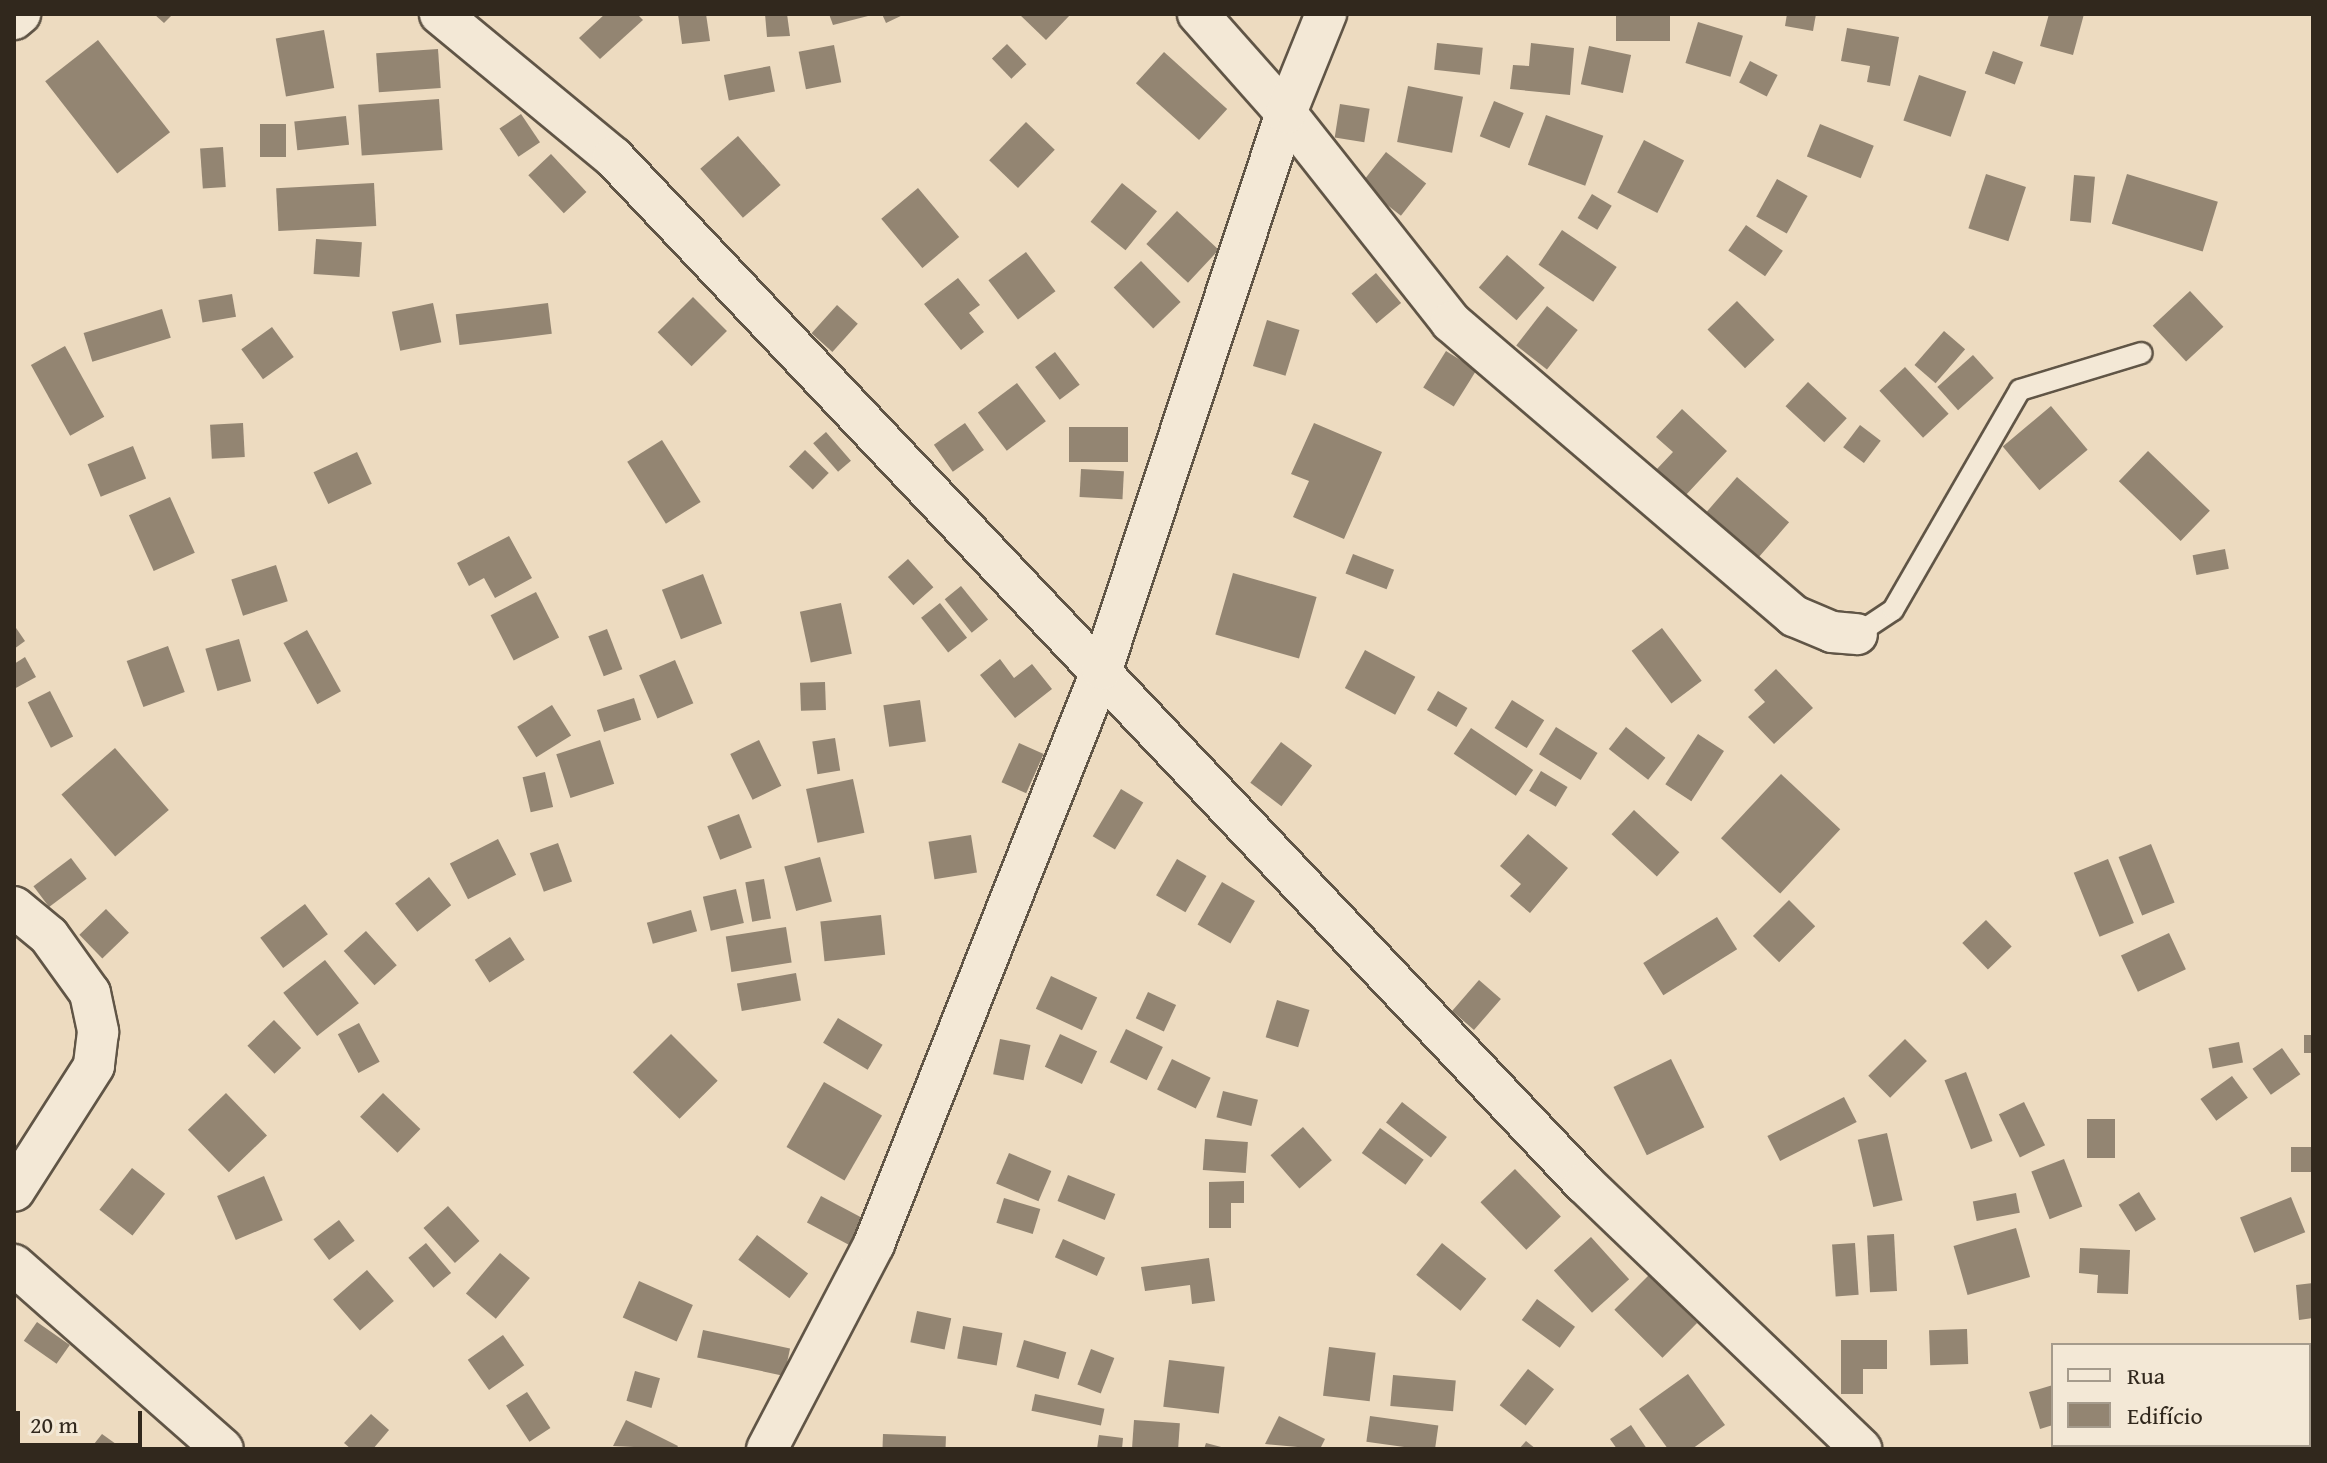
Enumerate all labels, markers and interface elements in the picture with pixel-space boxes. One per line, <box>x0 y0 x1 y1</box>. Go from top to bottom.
legend <box>2051 1343 2311 1447</box>
text: Rua <box>2127 1358 2165 1393</box>
scale bar <box>20 1395 146 1445</box>
text: Edifício <box>2127 1398 2203 1433</box>
text: 20 m <box>30 1407 78 1442</box>

